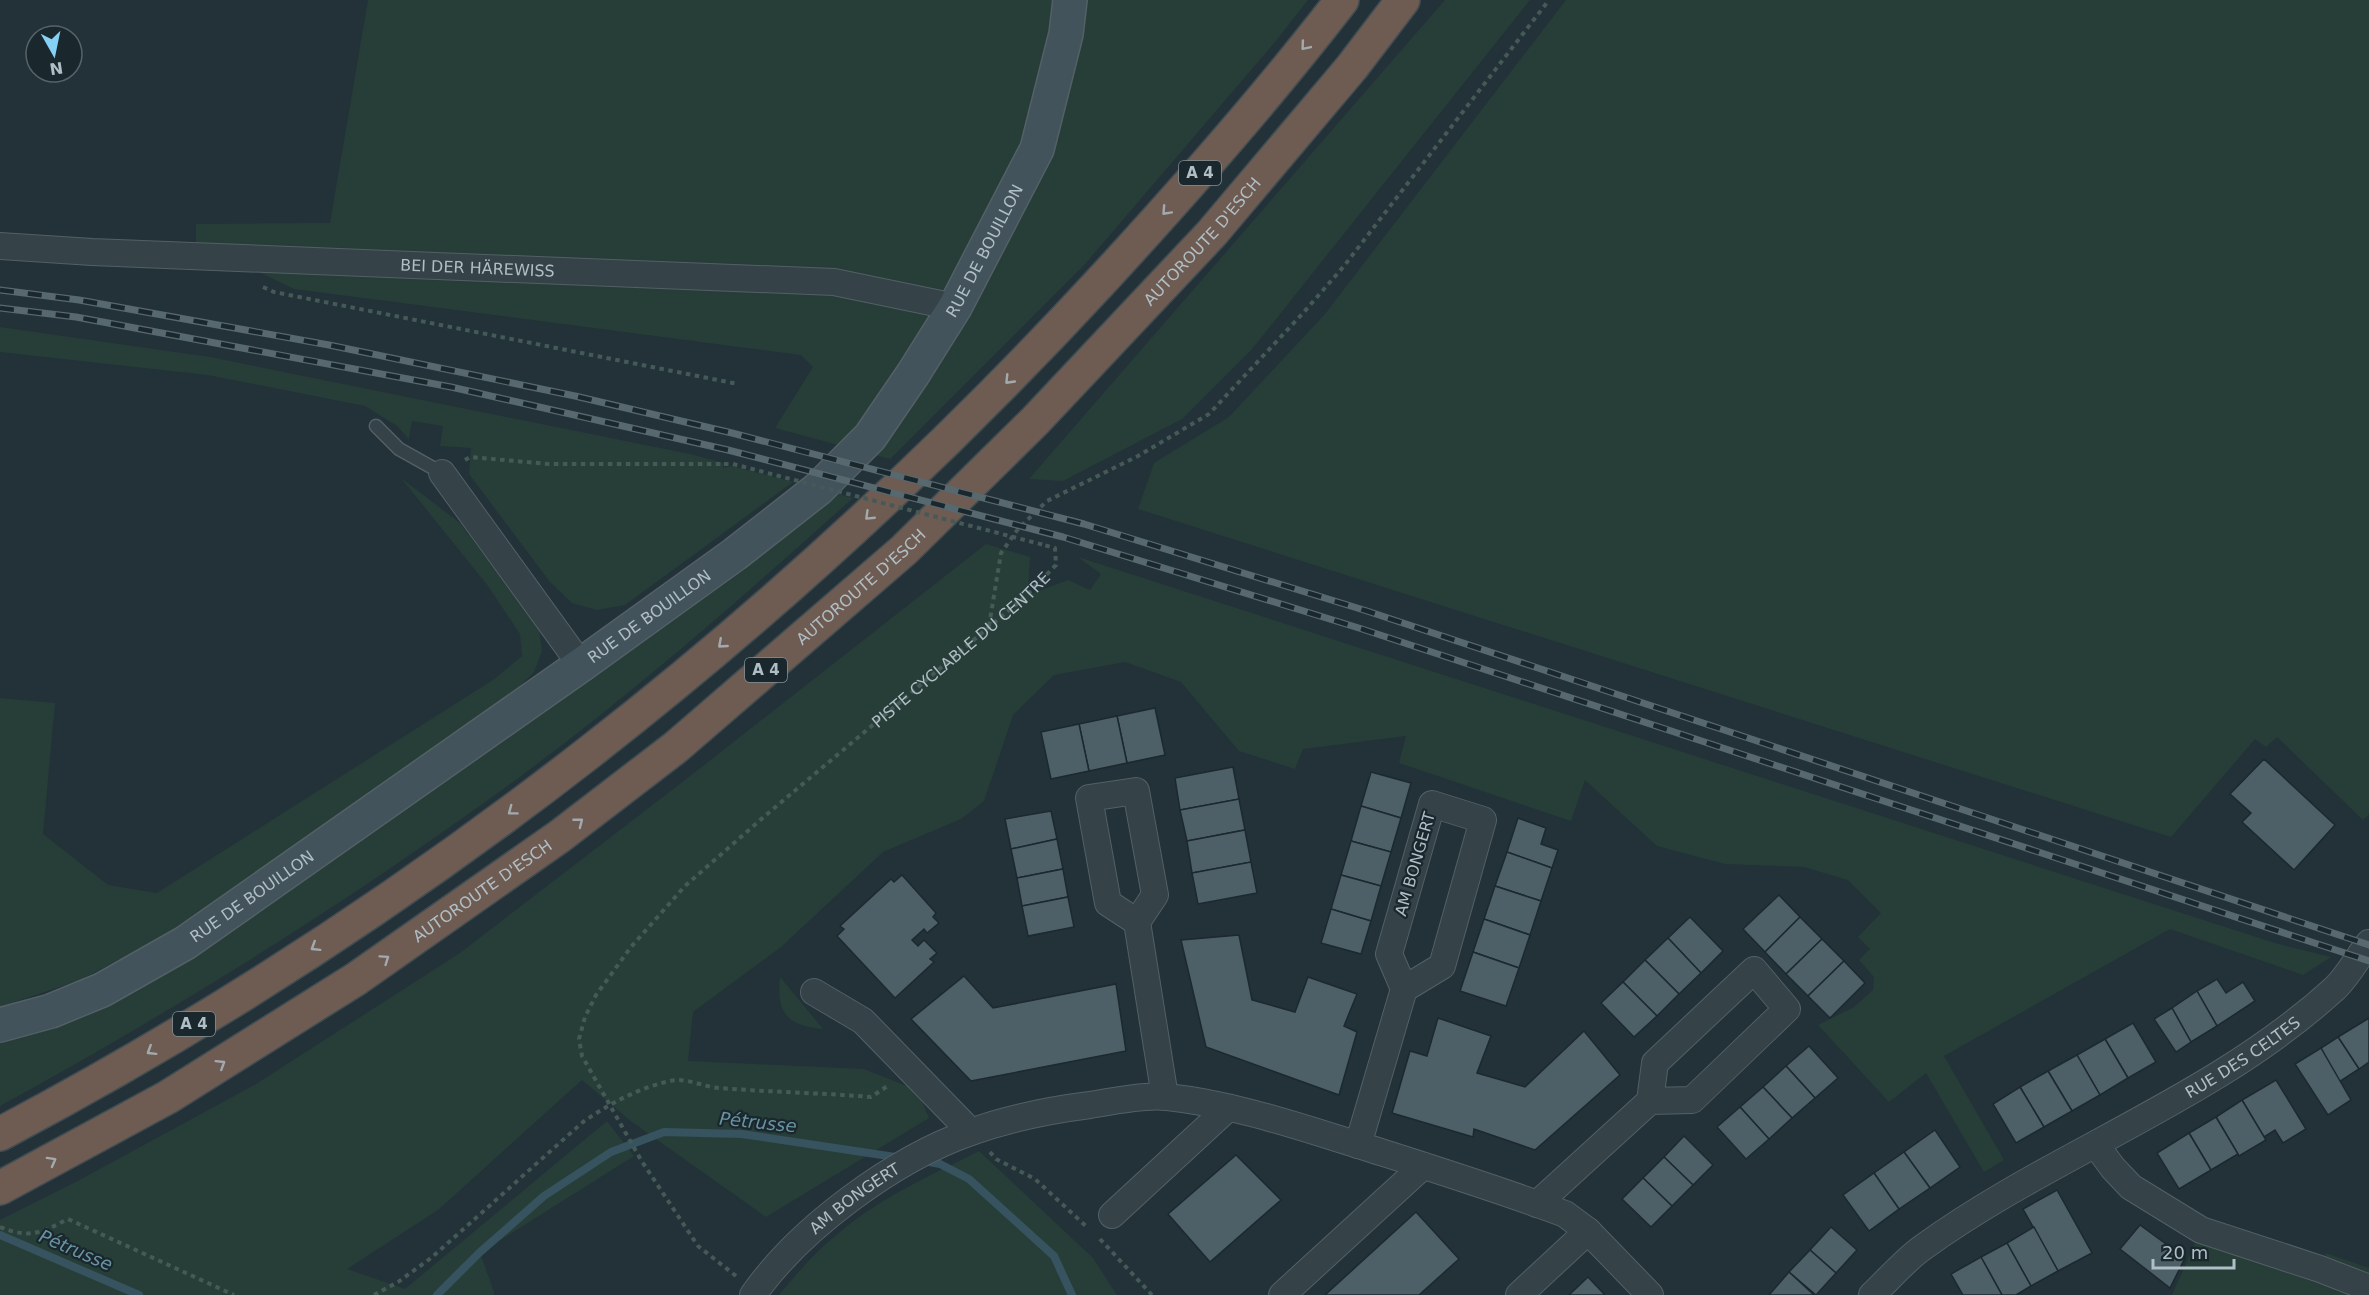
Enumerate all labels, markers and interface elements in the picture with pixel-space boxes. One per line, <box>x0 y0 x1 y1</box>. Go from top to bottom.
north arrow <box>24 24 84 84</box>
one-way arrow <box>1302 39 1313 50</box>
text: N <box>48 58 64 79</box>
road number: A 4 <box>1179 161 1221 185</box>
street label: AUTOROUTE D'ESCH <box>1140 173 1264 309</box>
street label: RUE DE BOUILLON <box>942 181 1027 321</box>
one-way arrow <box>1162 204 1173 215</box>
street label: BEI DER HÄREWISS <box>400 255 555 280</box>
one-way arrow <box>1005 372 1016 383</box>
one-way arrow <box>865 508 876 519</box>
street label: AUTOROUTE D'ESCH <box>792 525 929 648</box>
street label: RUE DE BOUILLON <box>584 565 714 667</box>
street label: PISTE CYCLABLE DU CENTRE <box>868 568 1054 731</box>
one-way arrow <box>718 637 729 648</box>
road number: A 4 <box>745 658 787 682</box>
one-way arrow <box>507 804 518 815</box>
street label: AM BONGERT <box>1391 810 1439 918</box>
one-way arrow <box>572 818 583 829</box>
street label: AUTOROUTE D'ESCH <box>409 835 555 946</box>
street label: RUE DE BOUILLON <box>186 846 317 946</box>
one-way arrow <box>311 940 322 951</box>
one-way arrow <box>378 955 389 966</box>
road number: A 4 <box>173 1012 215 1036</box>
street label: RUE DES CELTES <box>2182 1012 2304 1102</box>
one-way arrow <box>146 1044 157 1055</box>
one-way arrow <box>215 1059 225 1071</box>
water label: Pétrusse <box>718 1108 798 1136</box>
one-way arrow <box>45 1157 56 1168</box>
street label: AM BONGERT <box>805 1159 903 1238</box>
water label: Pétrusse <box>36 1225 116 1275</box>
scale bar <box>2153 1232 2234 1270</box>
text: 20 m <box>2162 1242 2208 1263</box>

